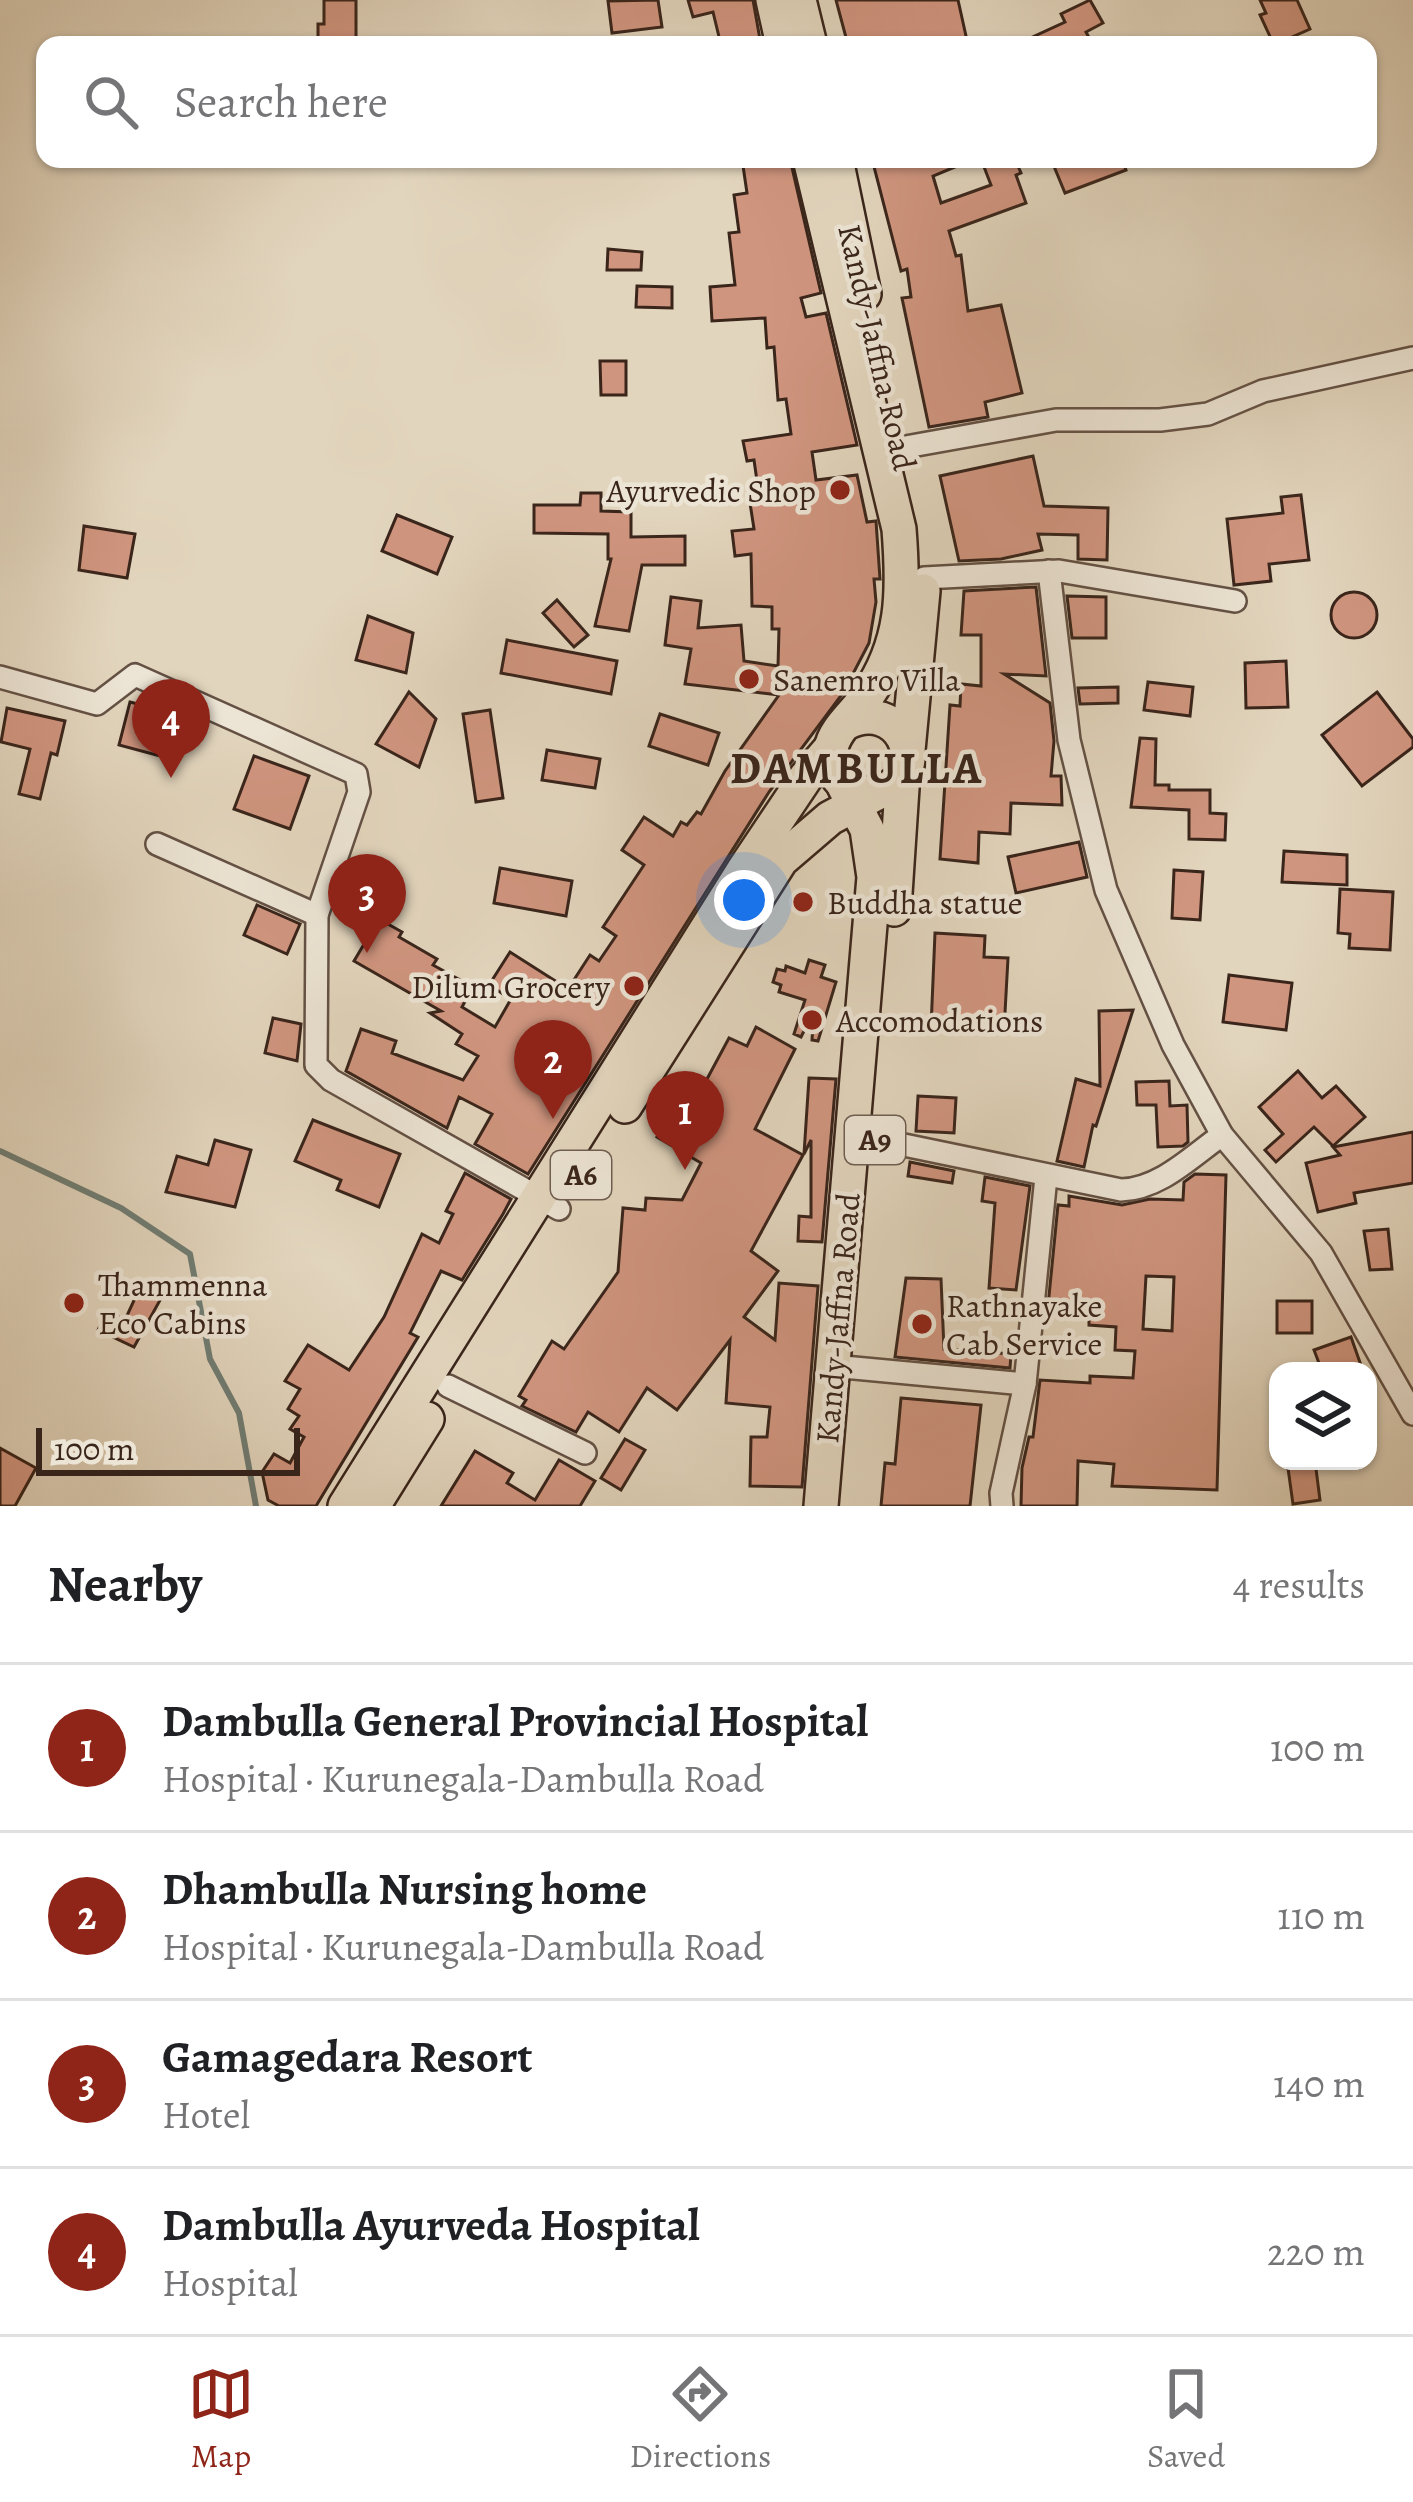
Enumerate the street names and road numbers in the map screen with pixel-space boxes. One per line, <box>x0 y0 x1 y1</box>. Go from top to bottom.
street label: Kandy-Jaffna Road <box>827 220 928 475</box>
road number: A9 <box>845 1116 905 1164</box>
road number: A6 <box>551 1151 611 1199</box>
street label: Kandy-Jaffna Road <box>804 1191 871 1445</box>

